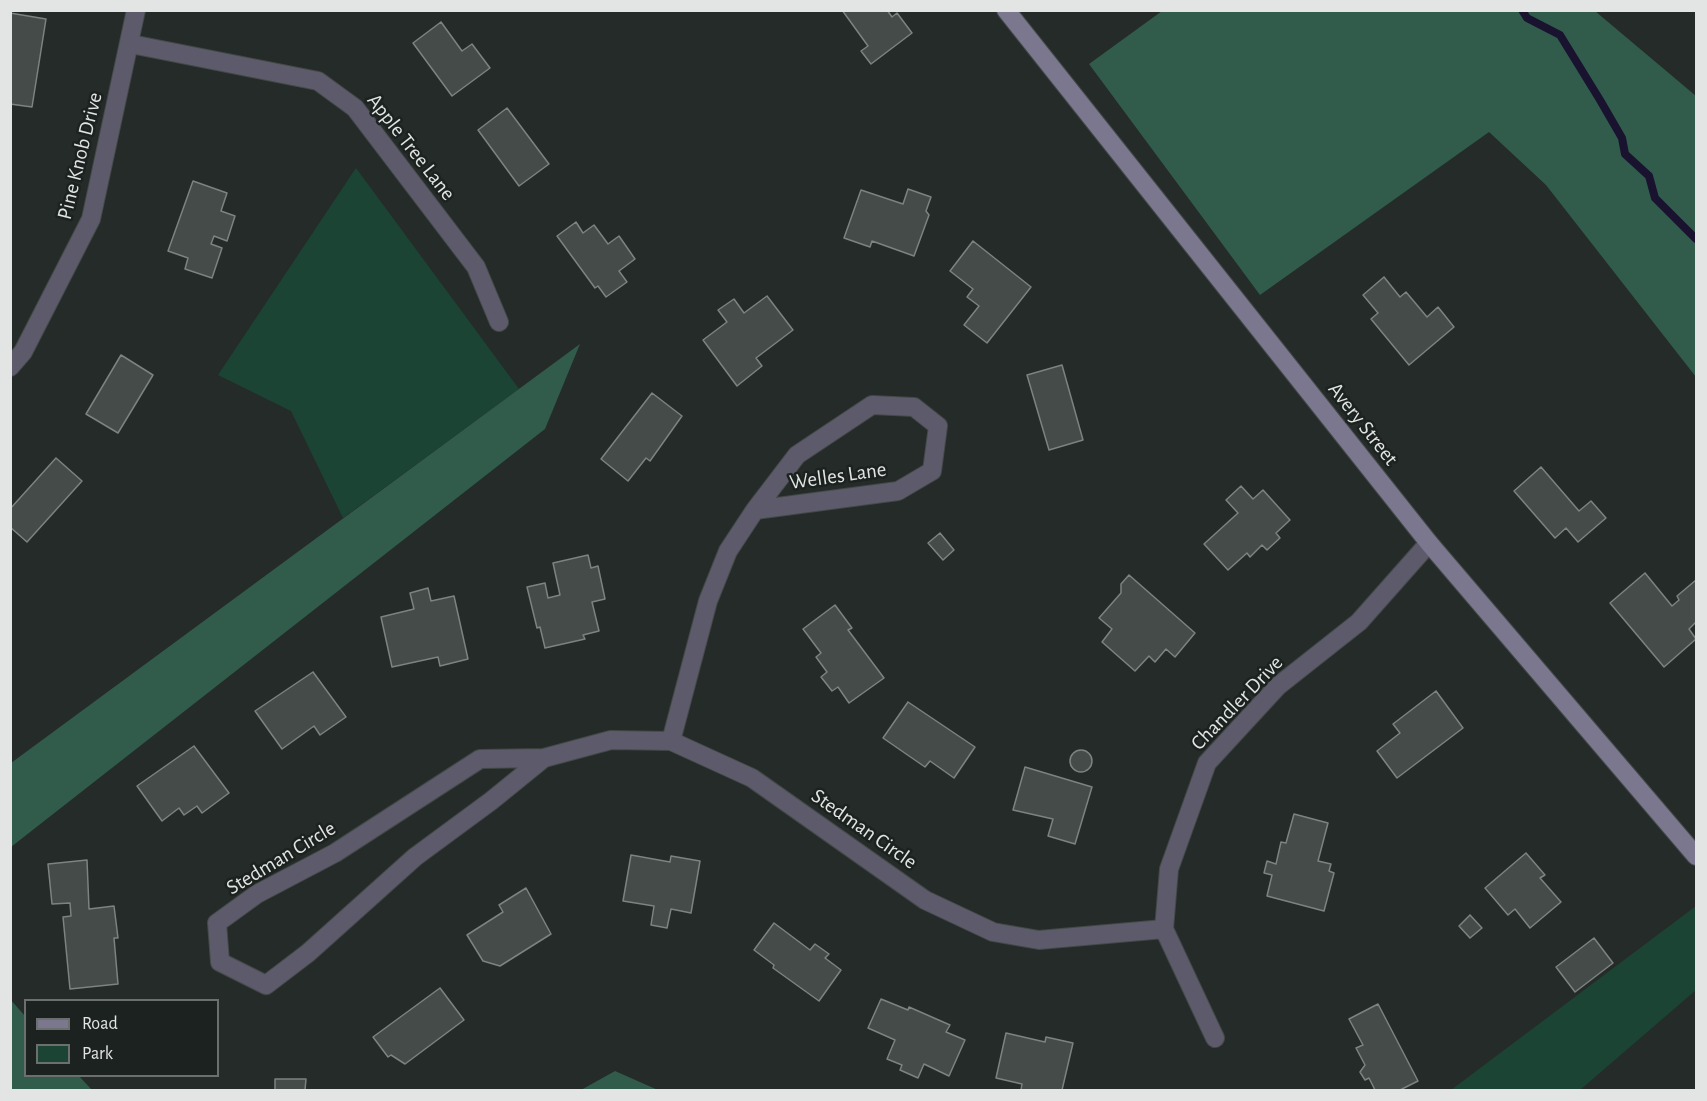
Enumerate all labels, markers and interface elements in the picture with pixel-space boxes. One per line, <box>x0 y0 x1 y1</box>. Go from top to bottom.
street label: Apple Tree Lane <box>361 89 461 205</box>
street label: Pine Knob Drive <box>52 90 108 222</box>
street label: Avery Street <box>1323 377 1403 471</box>
street label: Welles Lane <box>788 457 888 495</box>
street label: Chandler Drive <box>1186 650 1288 756</box>
street label: Stedman Circle <box>806 783 922 875</box>
street label: Stedman Circle <box>222 815 340 901</box>
legend <box>24 999 219 1077</box>
text: Road <box>82 1015 118 1033</box>
text: Park <box>82 1045 113 1063</box>

